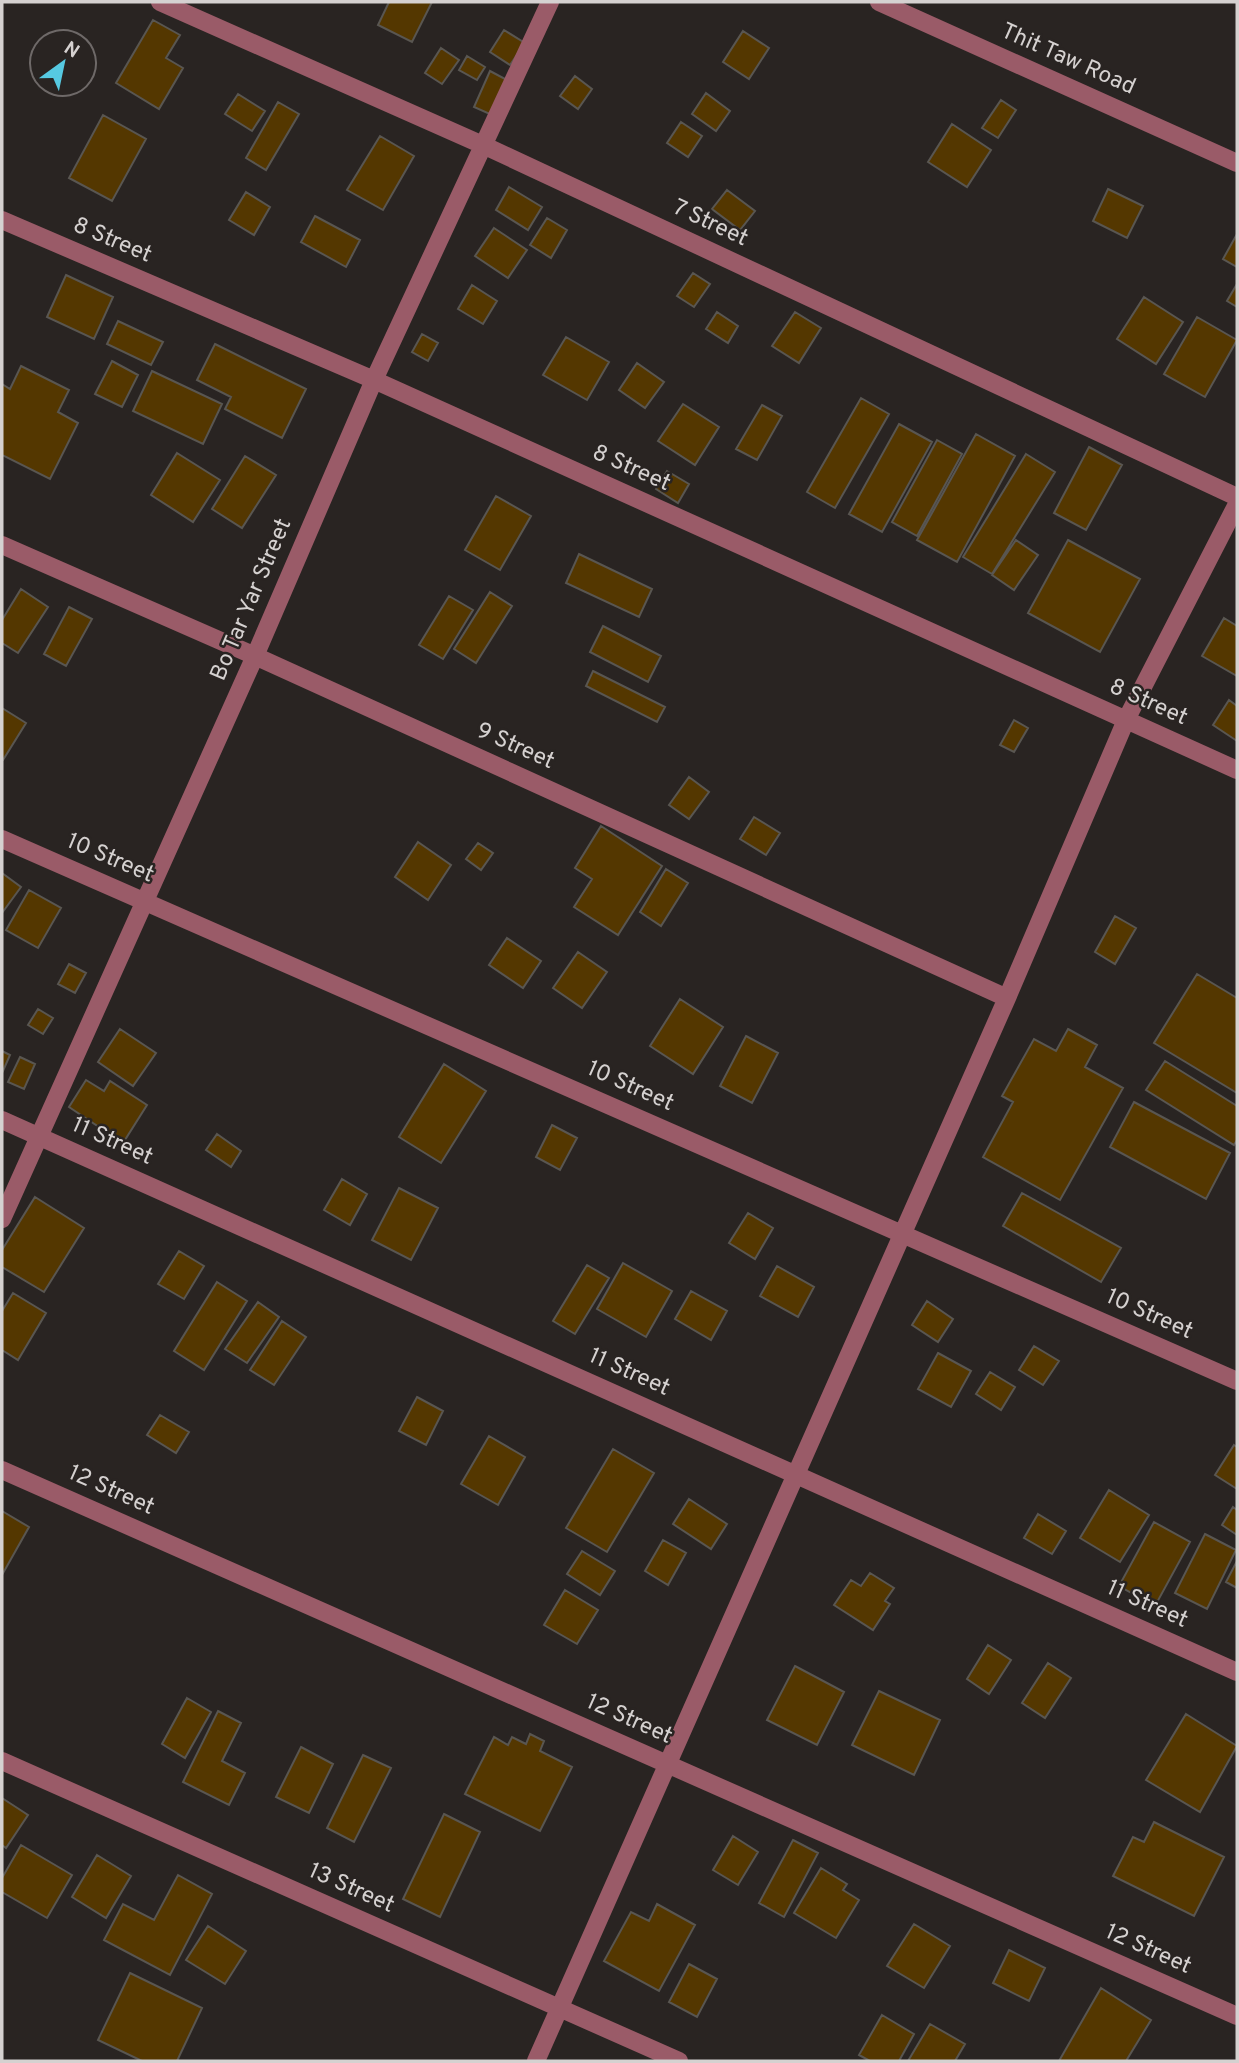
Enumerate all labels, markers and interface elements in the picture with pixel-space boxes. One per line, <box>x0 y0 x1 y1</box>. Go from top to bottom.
street label: Thit Taw Road <box>996 17 1140 103</box>
north arrow <box>28 28 98 98</box>
text: N <box>59 37 83 64</box>
street label: 7 Street <box>668 194 752 254</box>
street label: 8 Street <box>68 211 156 271</box>
street label: 8 Street <box>587 439 675 499</box>
street label: Bo Tar Yar Street <box>205 514 299 686</box>
street label: 8 Street <box>1104 673 1192 733</box>
street label: 9 Street <box>471 717 559 777</box>
street label: 10 Street <box>62 828 158 890</box>
street label: 10 Street <box>582 1055 678 1119</box>
street label: 11 Street <box>67 1111 157 1173</box>
street label: 10 Street <box>1101 1283 1197 1347</box>
street label: 11 Street <box>584 1342 674 1404</box>
street label: 12 Street <box>63 1459 159 1523</box>
street label: 11 Street <box>1102 1574 1192 1636</box>
street label: 12 Street <box>581 1688 677 1752</box>
street label: 13 Street <box>303 1857 399 1921</box>
street label: 12 Street <box>1100 1918 1196 1982</box>

